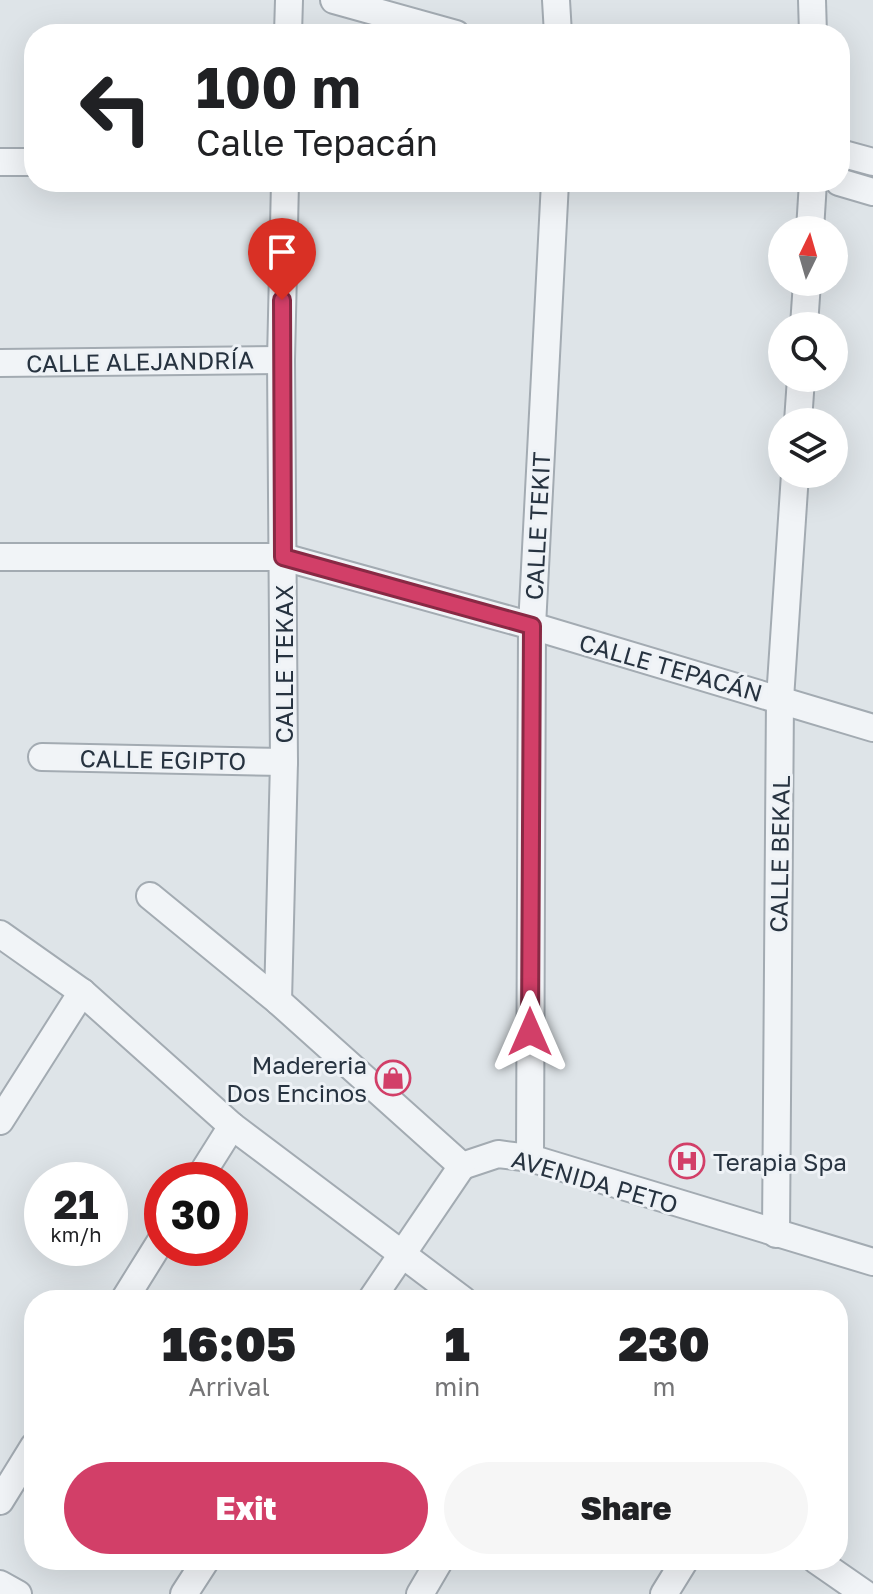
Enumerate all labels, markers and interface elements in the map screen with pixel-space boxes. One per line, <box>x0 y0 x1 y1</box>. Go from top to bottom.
text: 100 m <box>196 53 361 120</box>
icon: left <box>64 56 168 160</box>
text: Calle Tepacán <box>196 121 438 164</box>
north arrow <box>768 216 848 296</box>
map controls <box>768 216 848 488</box>
pin <box>248 218 316 300</box>
icon: arrive <box>260 230 304 274</box>
button: search <box>768 312 848 392</box>
street label: CALLE ALEJANDRÍA <box>26 345 254 377</box>
button: layers <box>768 408 848 488</box>
street label: CALLE TEKIT <box>519 451 555 601</box>
street label: CALLE TEKAX <box>269 584 298 743</box>
street label: CALLE TEPACÁN <box>576 627 766 707</box>
street label: CALLE EGIPTO <box>79 743 247 775</box>
street label: CALLE BEKAL <box>763 775 795 933</box>
position arrow <box>488 990 572 1074</box>
place label: Madereria Dos Encinos <box>226 1050 367 1107</box>
shop icon: Madereria Dos Encinos <box>374 1059 412 1097</box>
hospital icon: Terapia Spa <box>668 1142 706 1180</box>
street label: AVENIDA PETO <box>509 1143 681 1219</box>
place label: Terapia Spa <box>713 1147 847 1176</box>
speed limit sign: 30 <box>144 1162 248 1266</box>
text: 21 <box>54 1180 99 1228</box>
text: km/h <box>51 1222 101 1246</box>
text: 16:05 <box>162 1314 296 1372</box>
text: 1 <box>445 1314 470 1372</box>
text: 230 <box>618 1314 710 1372</box>
text: Arrival <box>188 1371 270 1402</box>
text: min <box>434 1371 480 1402</box>
text: m <box>653 1371 676 1402</box>
button: Exit <box>64 1462 428 1554</box>
button: Share <box>444 1462 808 1554</box>

